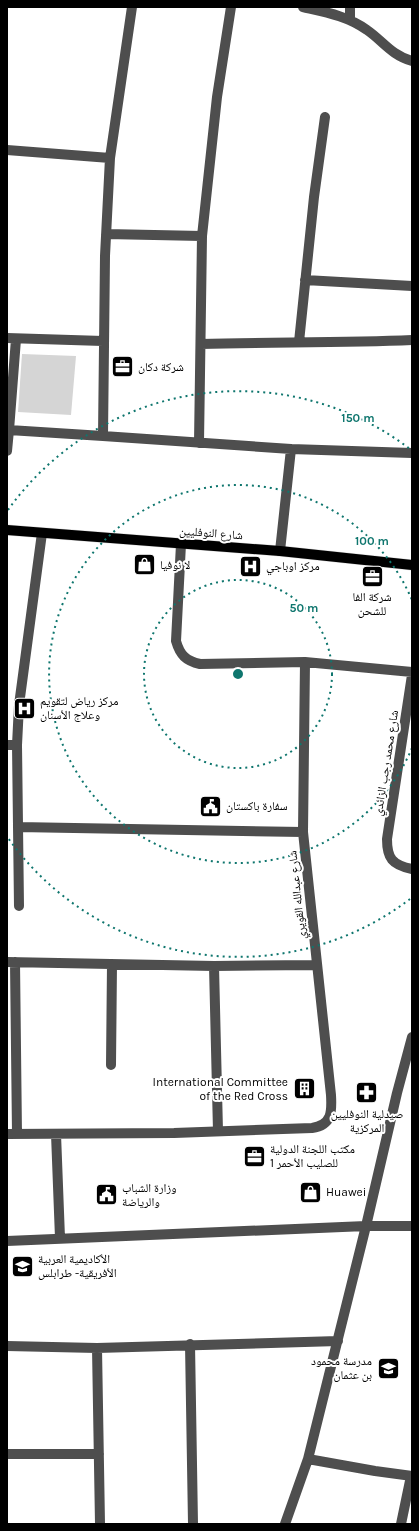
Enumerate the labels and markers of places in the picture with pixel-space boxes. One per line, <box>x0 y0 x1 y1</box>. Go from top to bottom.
office icon: شركة دكان <box>109 354 135 380</box>
place label: شركة دكان <box>138 360 184 374</box>
shop icon: لا نوفيا <box>131 552 157 578</box>
hospital icon: مركز اوباجي <box>237 553 263 579</box>
place label: لا نوفيا <box>160 558 190 572</box>
place label: مركز اوباجي <box>266 559 320 576</box>
office icon: شركة الفا للشحن <box>359 563 385 589</box>
place label: شركة الفا للشحن <box>352 590 392 618</box>
centre of rings <box>231 667 245 681</box>
place label: مركز رياض لتقويم وعلاج الأسنان <box>40 694 118 722</box>
hospital icon: مركز رياض لتقويم وعلاج الأسنان <box>11 695 37 721</box>
public building icon: سفارة باكستان <box>197 793 223 819</box>
place label: سفارة باكستان <box>226 799 288 813</box>
place label: International Committee of the Red Cross <box>153 1075 288 1103</box>
building icon: International Committee of the Red Cross <box>291 1076 317 1102</box>
pharmacy icon: صيدلية النوفليين المركزية <box>354 1080 380 1106</box>
place label: صيدلية النوفليين المركزية <box>331 1107 403 1135</box>
place label: مكتب اللجنة الدولية للصليب الأحمر 1 <box>270 1142 355 1170</box>
office icon: مكتب اللجنة الدولية للصليب الأحمر 1 <box>241 1143 267 1169</box>
shop icon: Huawei <box>297 1179 323 1205</box>
place label: وزارة الشباب والرياضة <box>122 1181 177 1209</box>
public building icon: وزارة الشباب والرياضة <box>93 1182 119 1208</box>
place label: Huawei <box>326 1185 366 1199</box>
place label: الأكاديمية العربية الأفريقية- طرابلس <box>38 1252 117 1280</box>
school or university icon: الأكاديمية العربية الأفريقية- طرابلس <box>10 1253 36 1279</box>
place label: مدرسة محمود بن عثمان <box>311 1354 372 1382</box>
school or university icon: مدرسة محمود بن عثمان <box>375 1355 401 1381</box>

